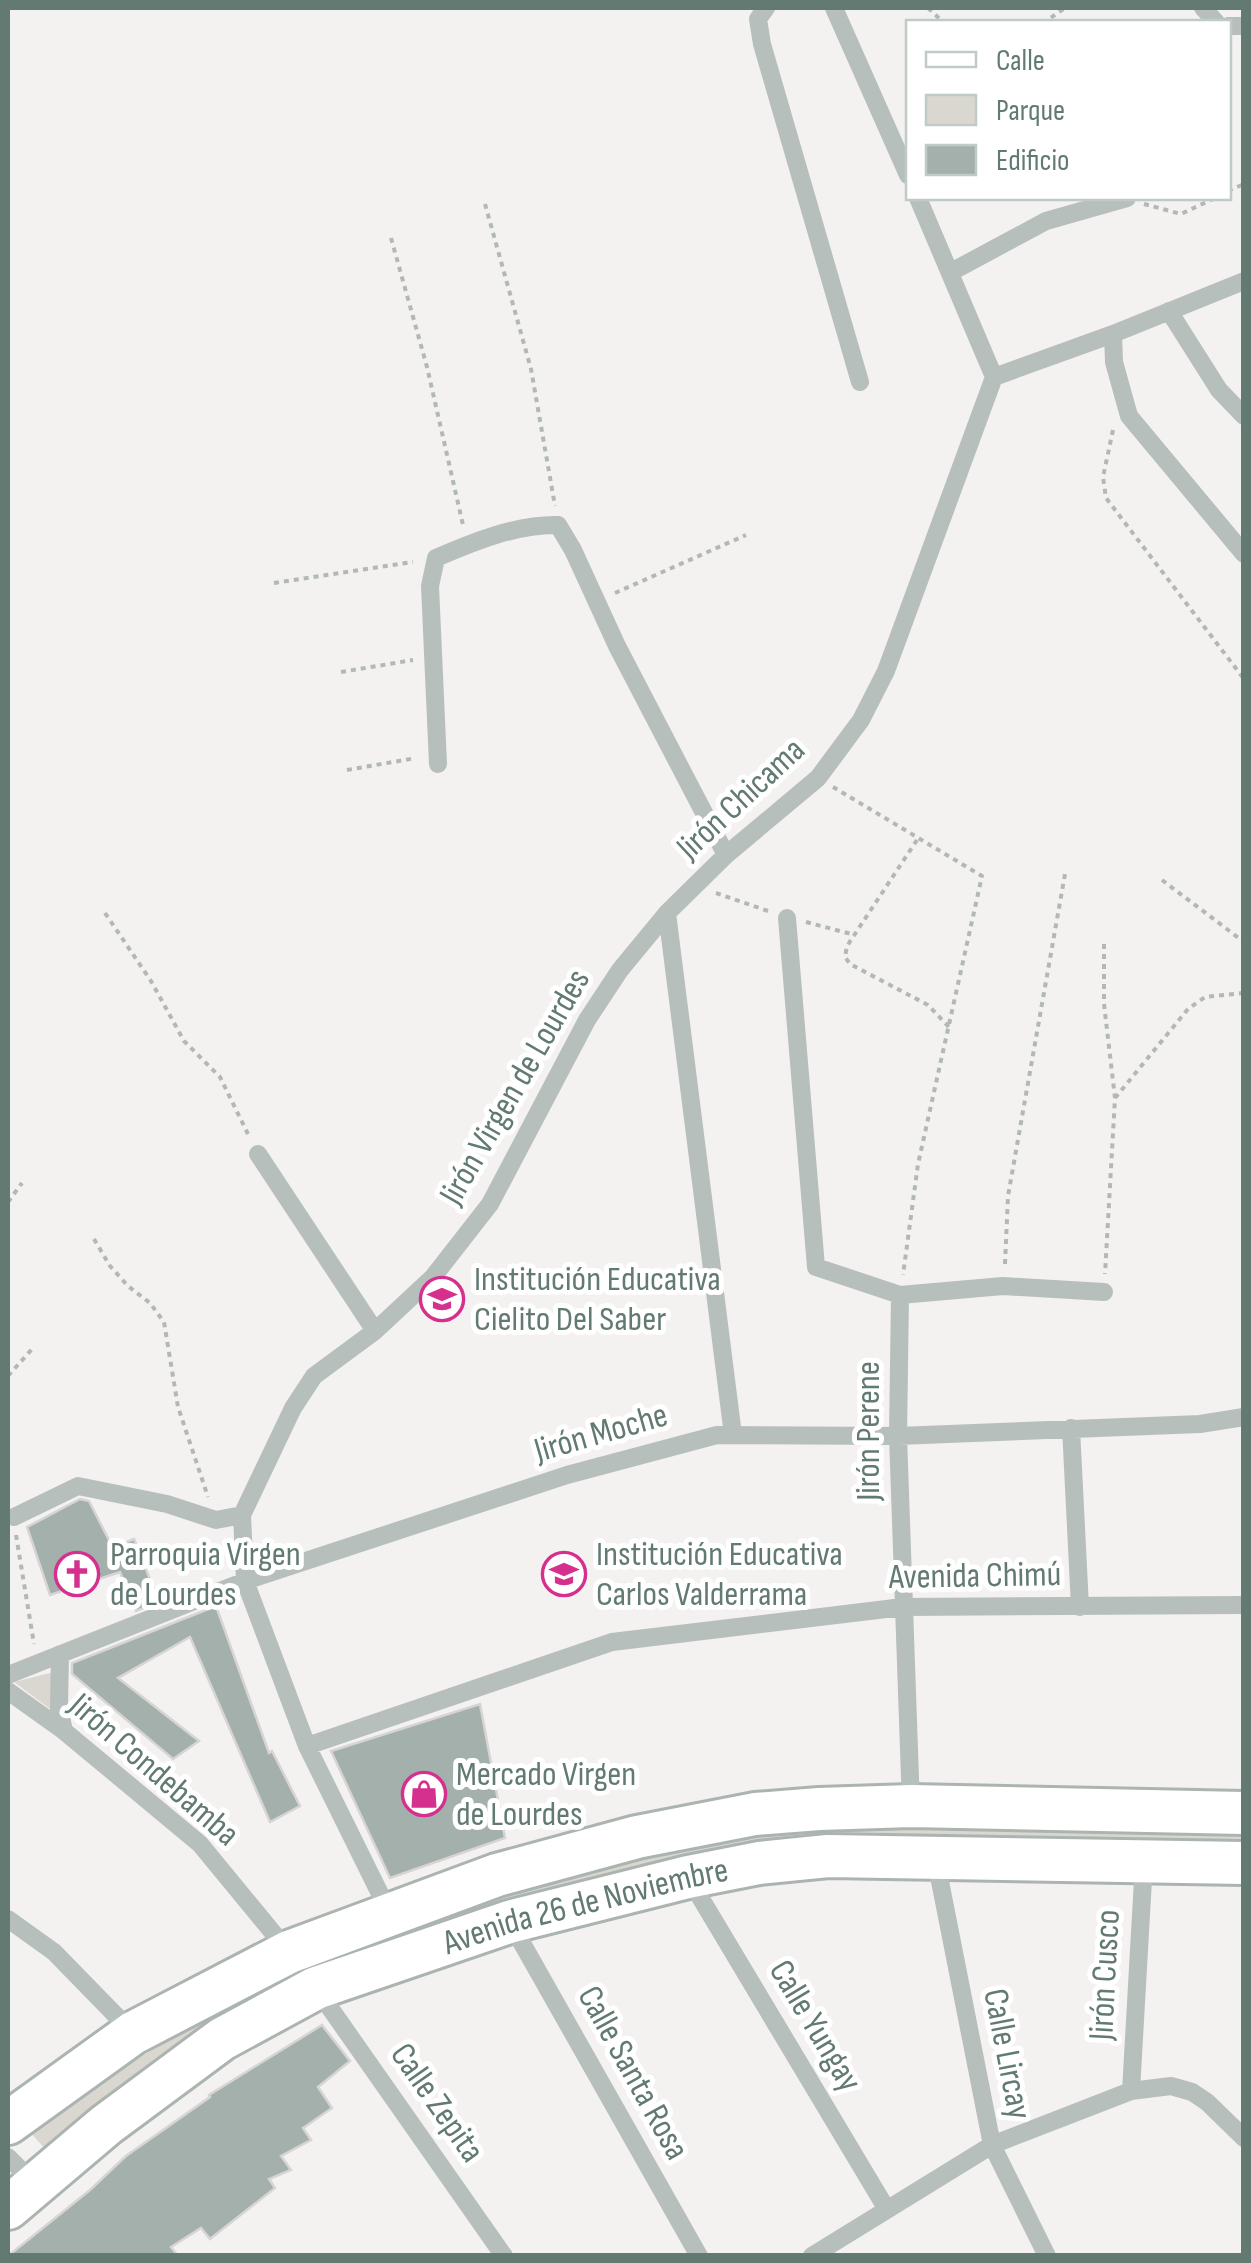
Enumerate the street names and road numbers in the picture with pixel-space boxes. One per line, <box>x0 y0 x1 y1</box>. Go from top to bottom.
street label: Jirón Chicama <box>667 729 814 870</box>
street label: Jirón Virgen de Lourdes <box>430 962 600 1213</box>
street label: Jirón Perene <box>847 1361 890 1502</box>
street label: Jirón Moche <box>528 1394 673 1473</box>
street label: Avenida Chimú <box>887 1553 1062 1599</box>
street label: Jirón Condebamba <box>59 1684 248 1856</box>
street label: Avenida 26 de Noviembre <box>436 1848 732 1965</box>
street label: Jirón Cusco <box>1080 1909 1130 2042</box>
street label: Calle Yungay <box>759 1953 871 2099</box>
street label: Calle Santa Rosa <box>568 1979 698 2167</box>
street label: Calle Lircay <box>973 1985 1041 2123</box>
street label: Calle Zepita <box>381 2035 493 2171</box>

